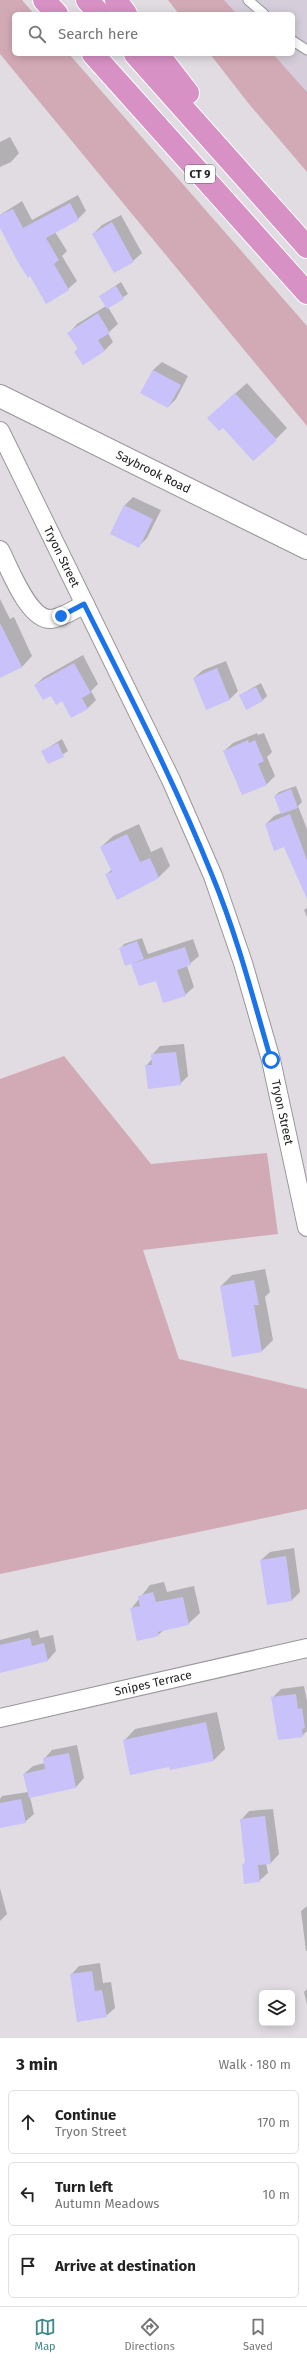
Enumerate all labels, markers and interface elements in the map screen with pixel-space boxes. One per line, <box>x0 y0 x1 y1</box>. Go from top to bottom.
search box <box>12 12 295 56</box>
icon: search <box>26 23 48 45</box>
text: Search here <box>58 25 138 43</box>
road number: CT 9 <box>185 165 215 183</box>
street label: Saybrook Road <box>114 448 193 496</box>
street label: Tryon Street <box>41 524 83 590</box>
route end <box>52 607 70 625</box>
route start <box>262 1051 280 1069</box>
street label: Tryon Street <box>268 1079 296 1147</box>
street label: Snipes Terrace <box>113 1667 193 1699</box>
map controls <box>259 1990 295 2026</box>
button: layers <box>259 1990 295 2026</box>
text: 3 min <box>16 2054 58 2075</box>
text: Walk · 180 m <box>219 2057 291 2072</box>
text: Continue <box>55 2106 116 2124</box>
icon: ahead <box>17 2111 39 2133</box>
text: 170 m <box>257 2115 290 2130</box>
text: Tryon Street <box>55 2124 127 2139</box>
text: Turn left <box>55 2178 113 2196</box>
icon: left <box>17 2183 39 2205</box>
text: 10 m <box>263 2187 290 2202</box>
text: Autumn Meadows <box>55 2196 159 2211</box>
icon: arrive <box>17 2255 39 2277</box>
text: Arrive at destination <box>55 2257 196 2275</box>
tab: Map <box>34 2316 56 2353</box>
tab: Directions <box>124 2316 175 2353</box>
tab: Saved <box>243 2316 273 2353</box>

